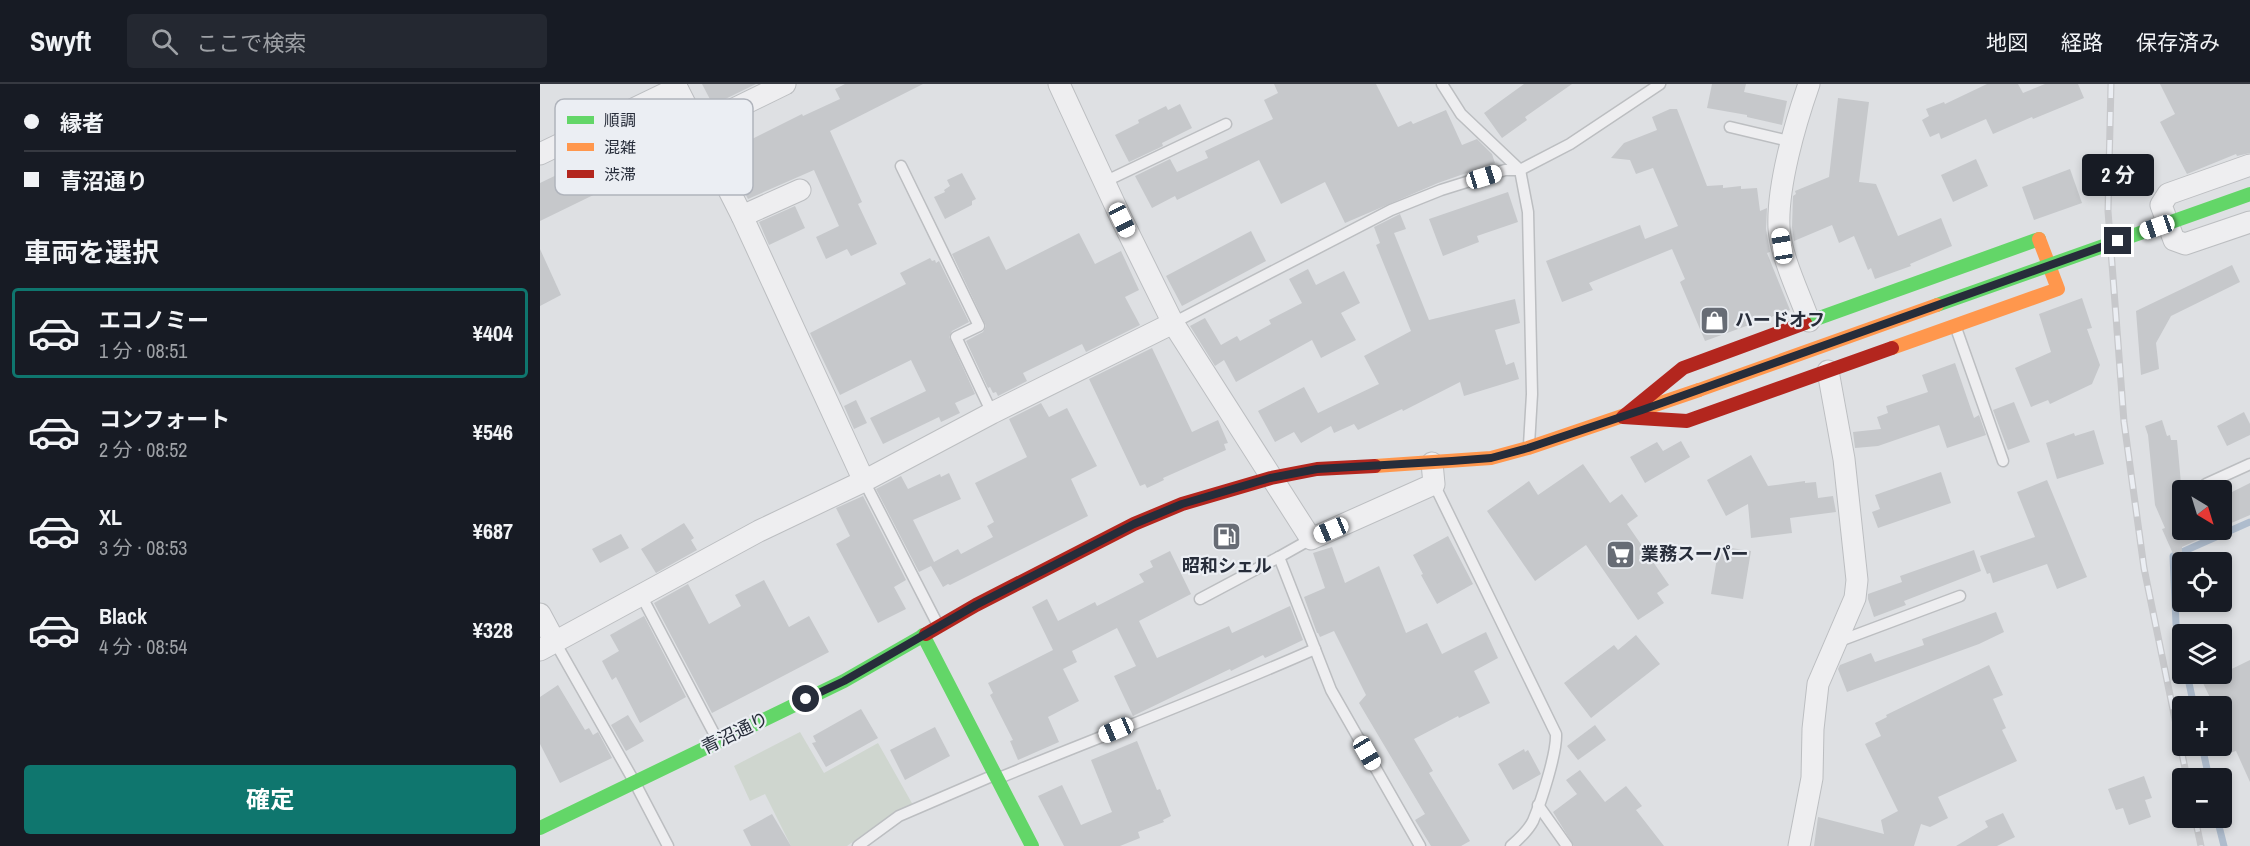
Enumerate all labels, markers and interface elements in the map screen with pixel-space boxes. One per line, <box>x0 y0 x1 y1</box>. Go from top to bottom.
search box <box>127 14 547 68</box>
text: Swyft <box>30 22 91 60</box>
icon: search <box>148 25 181 58</box>
text: ここで検索 <box>196 28 306 58</box>
text: 地図 <box>1986 28 2028 57</box>
text: 経路 <box>2061 28 2103 57</box>
text: 保存済み <box>2136 28 2220 57</box>
legend <box>555 99 753 195</box>
text: 縁者 <box>60 108 104 138</box>
text: 順調 <box>604 109 636 131</box>
text: 混雑 <box>604 136 636 158</box>
callout: 2 分 <box>2082 154 2154 196</box>
text: 2 分 <box>2101 161 2135 188</box>
text: 渋滞 <box>604 163 636 185</box>
car <box>1464 163 1504 191</box>
text: 青沼通り <box>60 166 148 196</box>
car <box>1106 200 1138 240</box>
car <box>2137 213 2177 241</box>
car <box>1770 227 1794 265</box>
route end <box>2104 227 2131 254</box>
text: 車両を選択 <box>24 234 159 270</box>
shop icon: ハードオフ <box>1698 304 1730 336</box>
text: エコノミー <box>99 305 209 335</box>
icon: car <box>27 306 81 360</box>
place label: ハードオフ <box>1735 307 1825 332</box>
text: ¥404 <box>473 318 513 348</box>
text: 1 分 · 08:51 <box>99 337 187 364</box>
text: コンフォート <box>99 404 230 434</box>
icon: car <box>27 405 81 459</box>
text: ¥546 <box>473 417 513 447</box>
text: 2 分 · 08:52 <box>99 436 187 463</box>
north arrow <box>2172 480 2232 540</box>
map controls <box>2172 480 2232 828</box>
text: XL <box>99 502 122 532</box>
icon: car <box>27 504 81 558</box>
car <box>1311 515 1351 545</box>
text: ¥687 <box>473 516 513 546</box>
fuel station icon: 昭和シェル <box>1211 521 1243 553</box>
text: 3 分 · 08:53 <box>99 534 187 561</box>
supermarket icon: 業務スーパー <box>1604 538 1636 570</box>
place label: 業務スーパー <box>1641 541 1749 566</box>
button: locate <box>2172 552 2232 612</box>
place label: 昭和シェル <box>1182 553 1272 578</box>
text: Black <box>99 601 147 631</box>
icon: car <box>27 603 81 657</box>
text: ¥328 <box>473 615 513 645</box>
button: layers <box>2172 624 2232 684</box>
text: 4 分 · 08:54 <box>99 633 187 660</box>
route start <box>792 685 819 712</box>
button: + <box>2172 696 2232 756</box>
street label: 青沼通り <box>697 706 773 760</box>
car <box>1096 715 1136 745</box>
car <box>1350 733 1384 773</box>
button: 確定 <box>24 765 516 834</box>
button: − <box>2172 768 2232 828</box>

